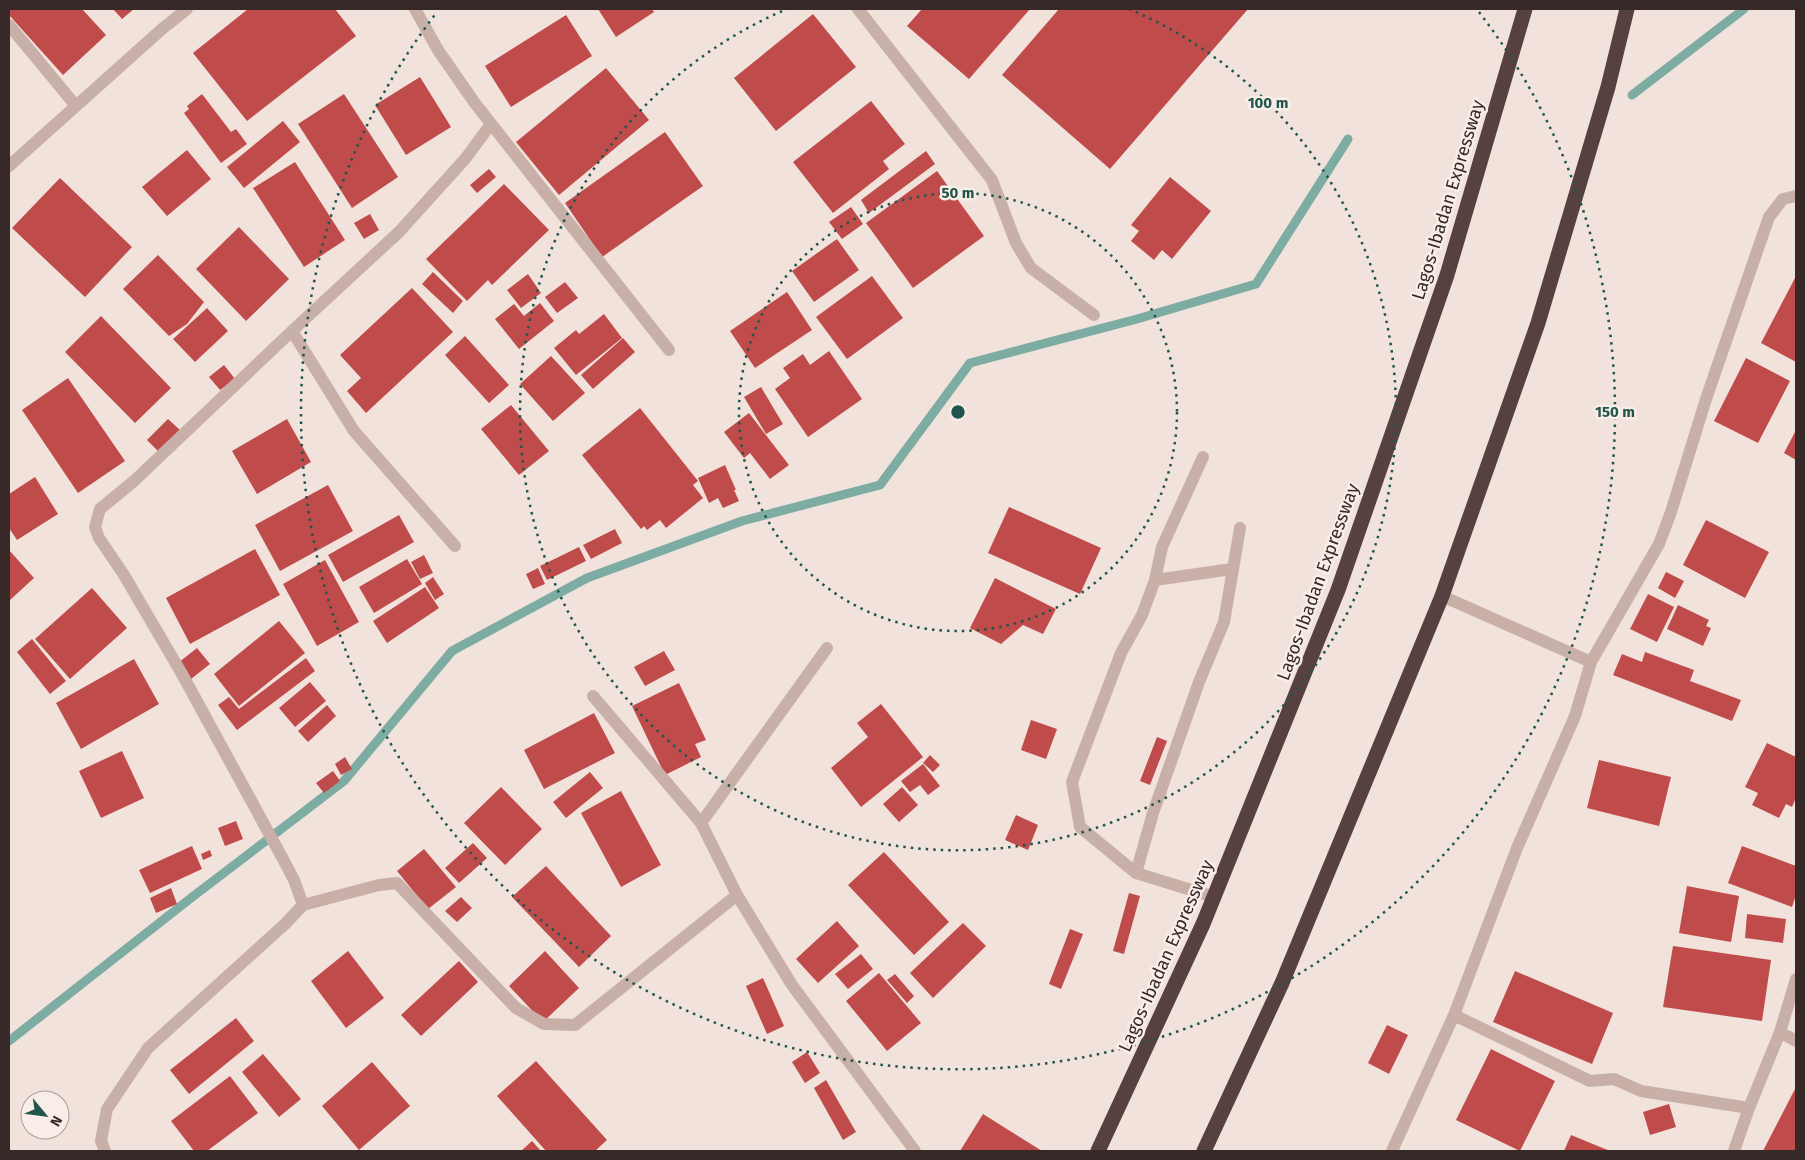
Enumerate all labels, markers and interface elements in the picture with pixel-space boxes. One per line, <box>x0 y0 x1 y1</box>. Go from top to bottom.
text: 100 m <box>1248 94 1288 112</box>
street label: Lagos-Ibadan Expressway <box>1407 97 1489 303</box>
text: 50 m <box>941 184 975 202</box>
centre of rings <box>949 403 967 421</box>
text: 150 m <box>1595 403 1635 421</box>
street label: Lagos-Ibadan Expressway <box>1272 480 1364 683</box>
street label: Lagos-Ibadan Expressway <box>1114 856 1218 1055</box>
north arrow <box>20 1090 70 1140</box>
text: N <box>46 1113 66 1129</box>

